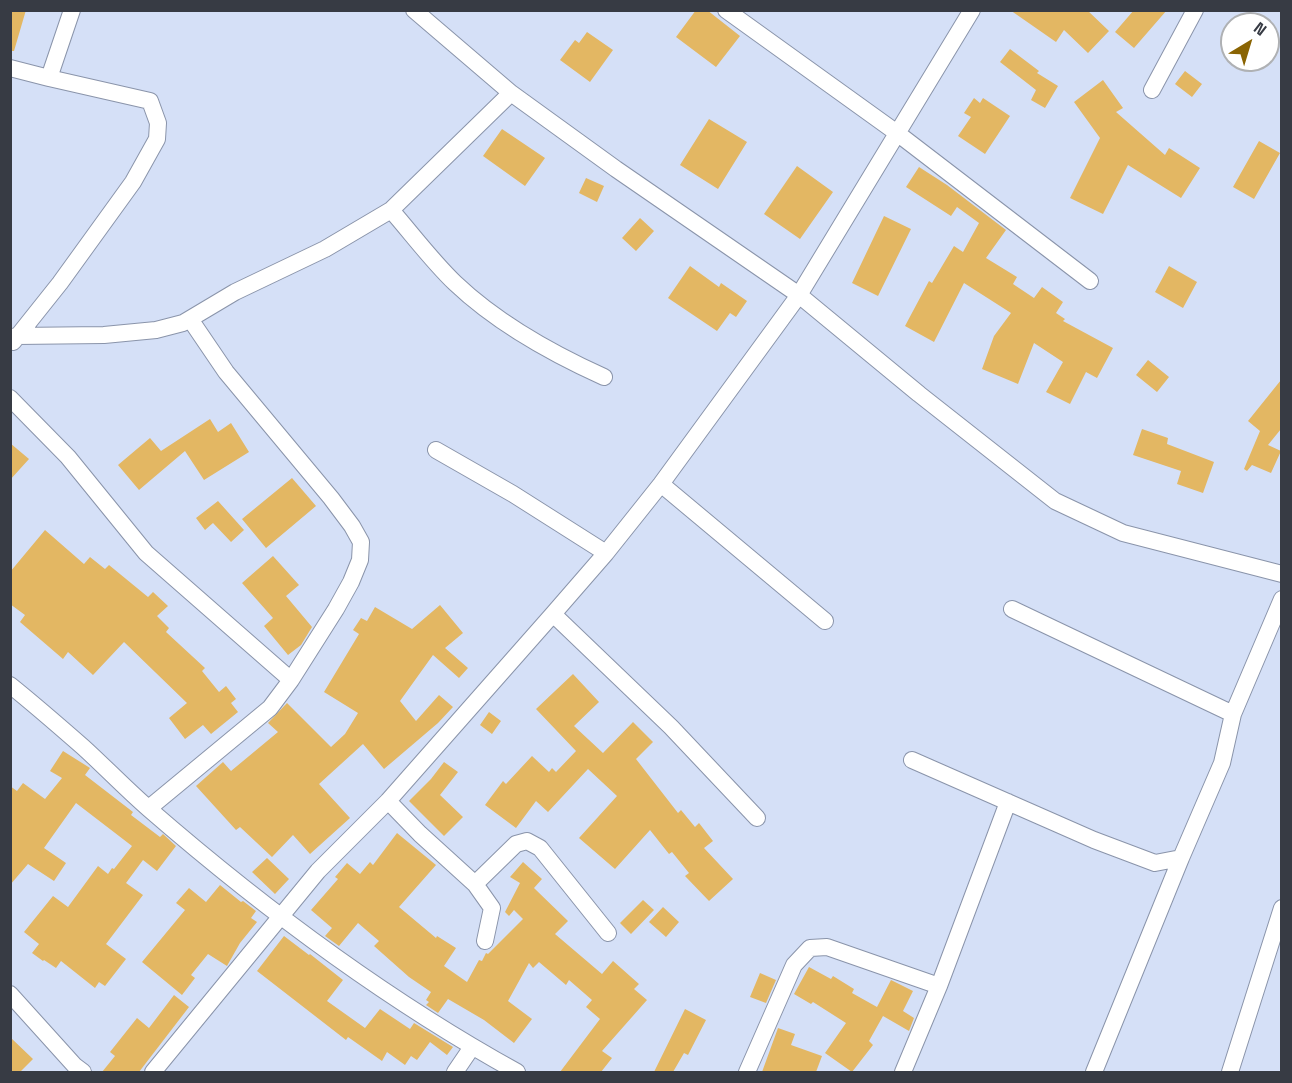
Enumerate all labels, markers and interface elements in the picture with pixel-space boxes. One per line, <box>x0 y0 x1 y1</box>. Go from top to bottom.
north arrow <box>1220 12 1280 72</box>
text: N <box>1249 17 1271 41</box>

